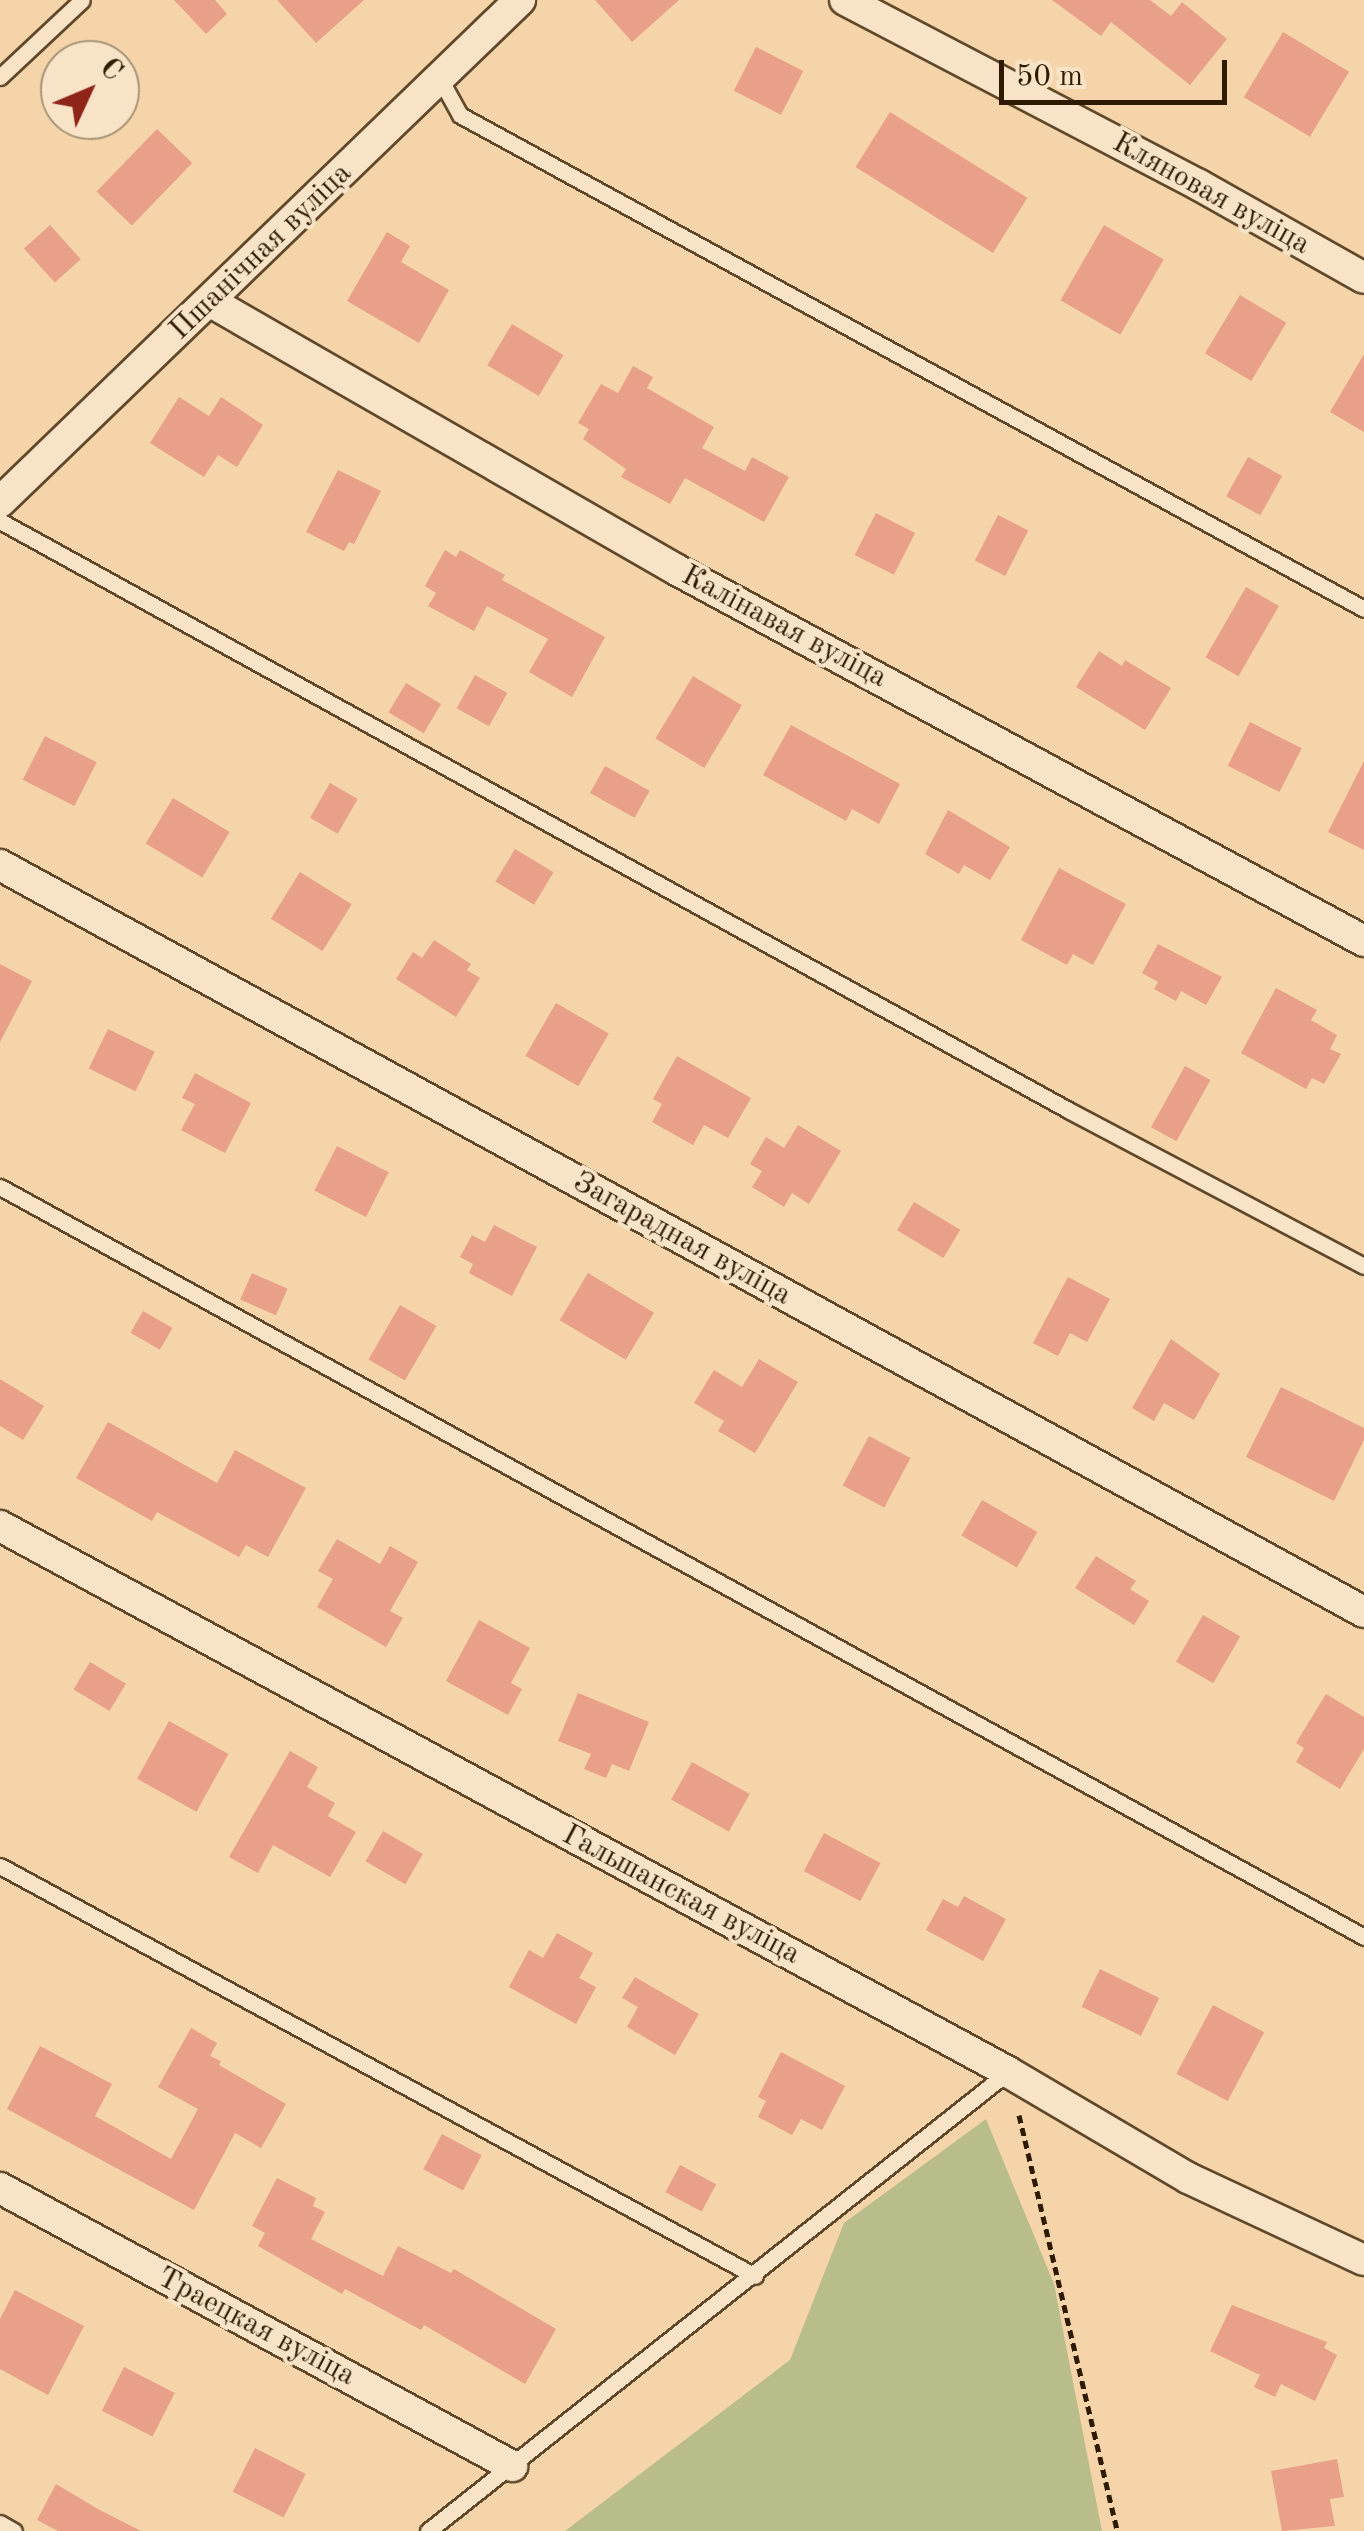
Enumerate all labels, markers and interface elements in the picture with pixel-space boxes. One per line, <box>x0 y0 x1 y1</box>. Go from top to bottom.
north arrow <box>40 40 140 140</box>
scale bar <box>1004 40 1232 102</box>
text: С <box>94 54 127 87</box>
text: 50 m <box>1016 62 1083 92</box>
street label: Кляновая вуліца <box>1106 125 1316 263</box>
street label: Пшанічная вуліца <box>162 156 360 348</box>
street label: Калінавая вуліца <box>675 558 893 696</box>
street label: Загарадная вуліца <box>567 1164 797 1314</box>
street label: Гальшанская вуліца <box>556 1817 806 1973</box>
street label: Траецкая вуліца <box>151 2260 361 2394</box>

